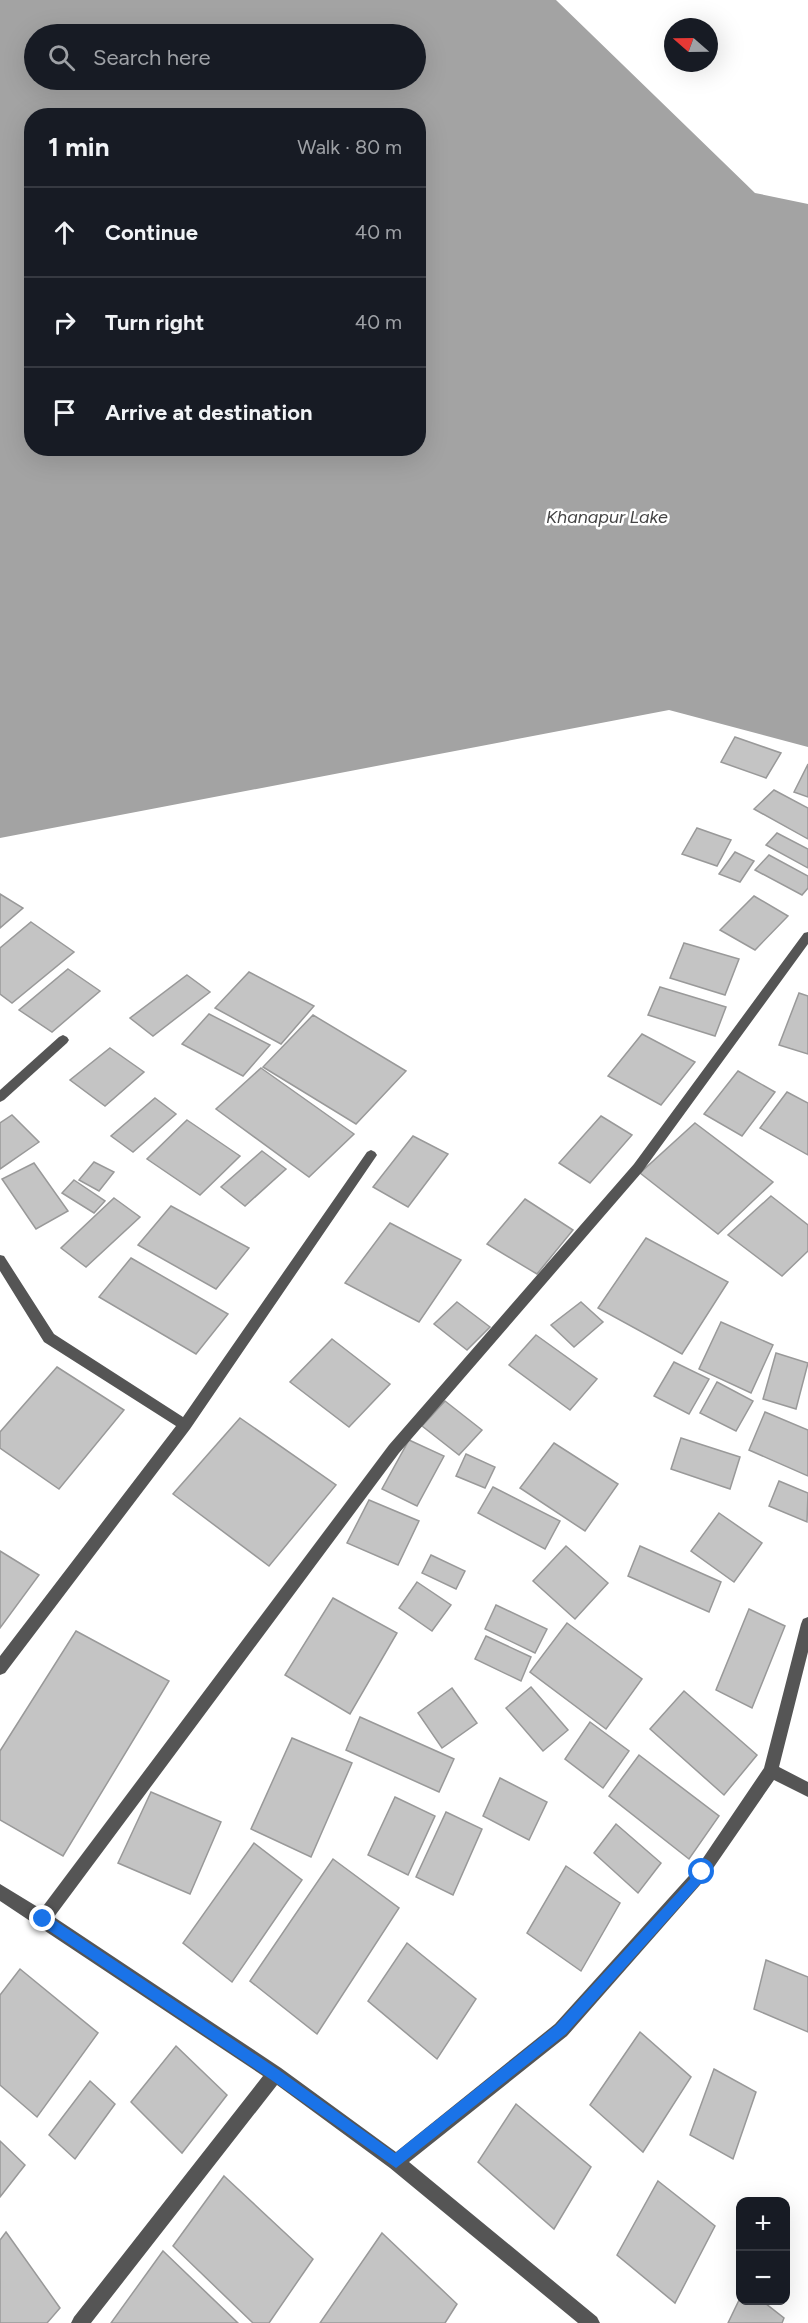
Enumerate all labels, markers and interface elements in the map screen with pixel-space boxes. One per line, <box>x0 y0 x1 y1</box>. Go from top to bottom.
north arrow <box>664 18 718 72</box>
search box <box>24 24 426 90</box>
icon: search <box>45 41 78 74</box>
text: Search here <box>93 44 211 71</box>
text: 1 min <box>48 131 109 163</box>
text: Walk · 80 m <box>297 135 402 159</box>
icon: ahead <box>48 216 81 249</box>
text: Continue <box>105 219 198 246</box>
text: 40 m <box>355 220 402 244</box>
icon: right <box>48 306 81 339</box>
text: Turn right <box>105 309 204 336</box>
text: 40 m <box>355 310 402 334</box>
icon: arrive <box>48 396 81 429</box>
text: Arrive at destination <box>105 399 313 426</box>
water label: Khanapur Lake <box>546 506 668 528</box>
route start <box>688 1858 714 1884</box>
route end <box>29 1905 55 1931</box>
map controls <box>736 2197 790 2305</box>
button: + <box>736 2197 790 2251</box>
button: − <box>736 2251 790 2305</box>

